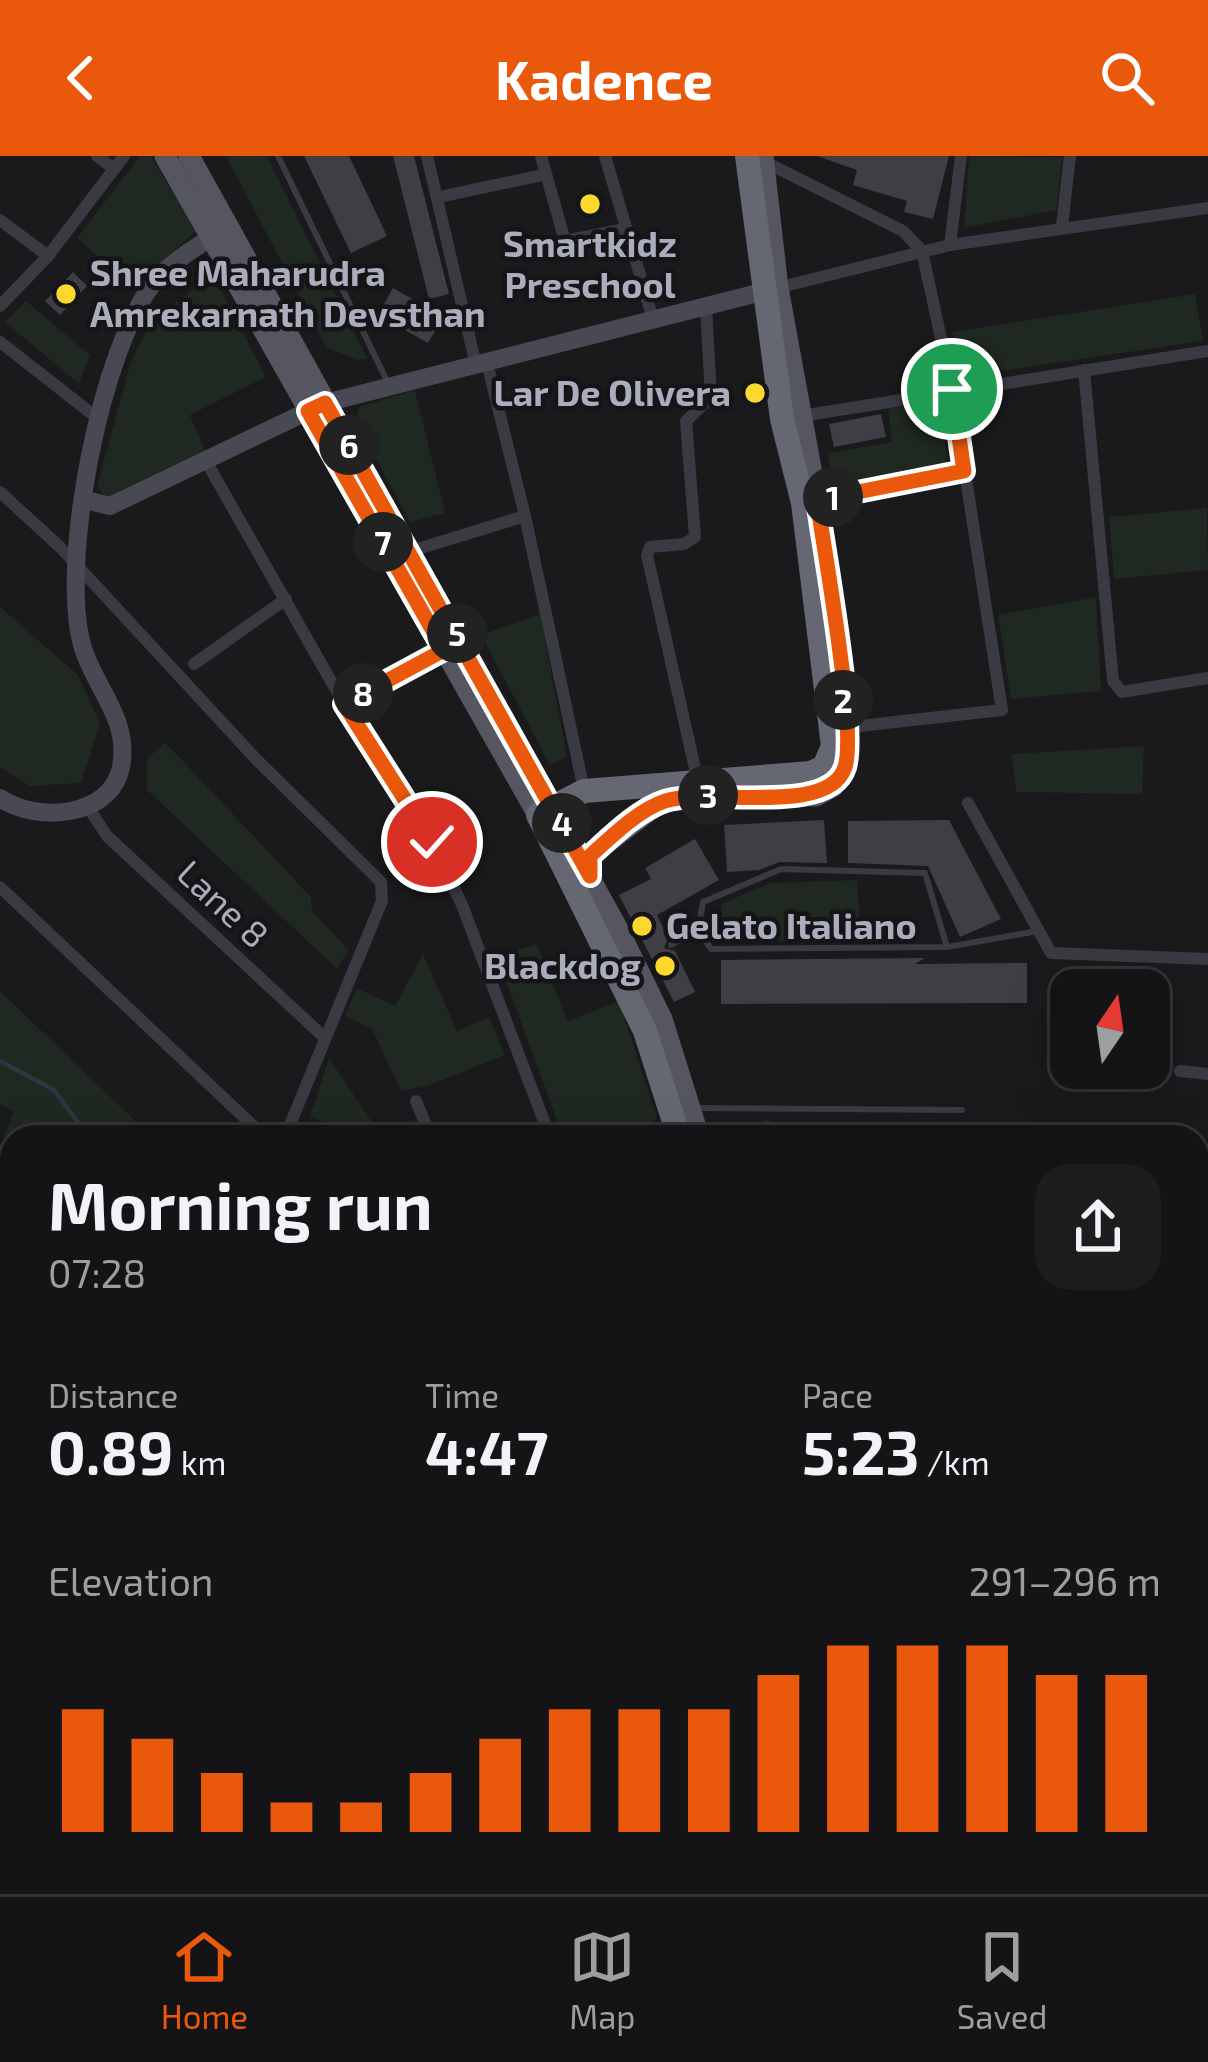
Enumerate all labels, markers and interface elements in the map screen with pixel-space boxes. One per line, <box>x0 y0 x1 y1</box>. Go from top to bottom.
icon: back <box>48 45 114 111</box>
icon: search <box>1094 45 1160 111</box>
text: Kadence <box>495 46 713 111</box>
marker: Smartkidz Preschool <box>577 191 603 217</box>
place label: Smartkidz Preschool <box>503 221 677 305</box>
place label: Shree Maharudra Amrekarnath Devsthan <box>90 250 486 334</box>
marker: Shree Maharudra Amrekarnath Devsthan <box>53 281 79 307</box>
pin <box>901 338 1003 440</box>
icon: arrive <box>919 356 985 422</box>
place label: Lar De Olivera <box>493 370 731 413</box>
marker: Lar De Olivera <box>742 380 768 406</box>
pin: 6 <box>319 415 379 475</box>
text: 6 <box>339 425 359 465</box>
pin: 1 <box>803 467 863 527</box>
text: 1 <box>826 477 840 517</box>
pin: 7 <box>353 512 413 572</box>
text: 7 <box>374 522 392 562</box>
pin: 5 <box>427 603 487 663</box>
text: 5 <box>448 613 466 653</box>
pin: 8 <box>333 663 393 723</box>
pin: 2 <box>813 670 873 730</box>
text: 8 <box>353 673 373 713</box>
text: 2 <box>833 680 853 720</box>
pin: 3 <box>678 765 738 825</box>
text: 3 <box>699 775 717 815</box>
pin <box>381 791 483 893</box>
pin: 4 <box>532 793 592 853</box>
text: 4 <box>551 803 573 843</box>
icon: check <box>399 809 465 875</box>
street label: Lane 8 <box>170 850 278 956</box>
place label: Gelato Italiano <box>666 903 917 946</box>
marker: Gelato Italiano <box>629 913 655 939</box>
place label: Blackdog <box>484 943 641 986</box>
marker: Blackdog <box>652 953 678 979</box>
north arrow <box>1050 969 1170 1089</box>
map controls <box>1050 969 1170 1089</box>
text: Morning run <box>48 1164 433 1243</box>
button: share <box>1035 1164 1161 1290</box>
text: 07:28 <box>48 1249 146 1296</box>
text: Distance <box>48 1375 178 1415</box>
text: Time <box>425 1375 499 1415</box>
text: Pace <box>802 1375 873 1415</box>
text: 0.89 <box>48 1415 173 1487</box>
text: 4:47 <box>425 1415 549 1487</box>
text: 5:23 <box>802 1415 919 1487</box>
text: km <box>173 1442 226 1482</box>
text: /km <box>919 1442 990 1482</box>
text: Elevation <box>48 1557 213 1604</box>
text: 291–296 m <box>969 1557 1161 1604</box>
tab: Home <box>161 1924 248 2036</box>
tab: Map <box>569 1924 636 2036</box>
tab: Saved <box>957 1924 1047 2036</box>

